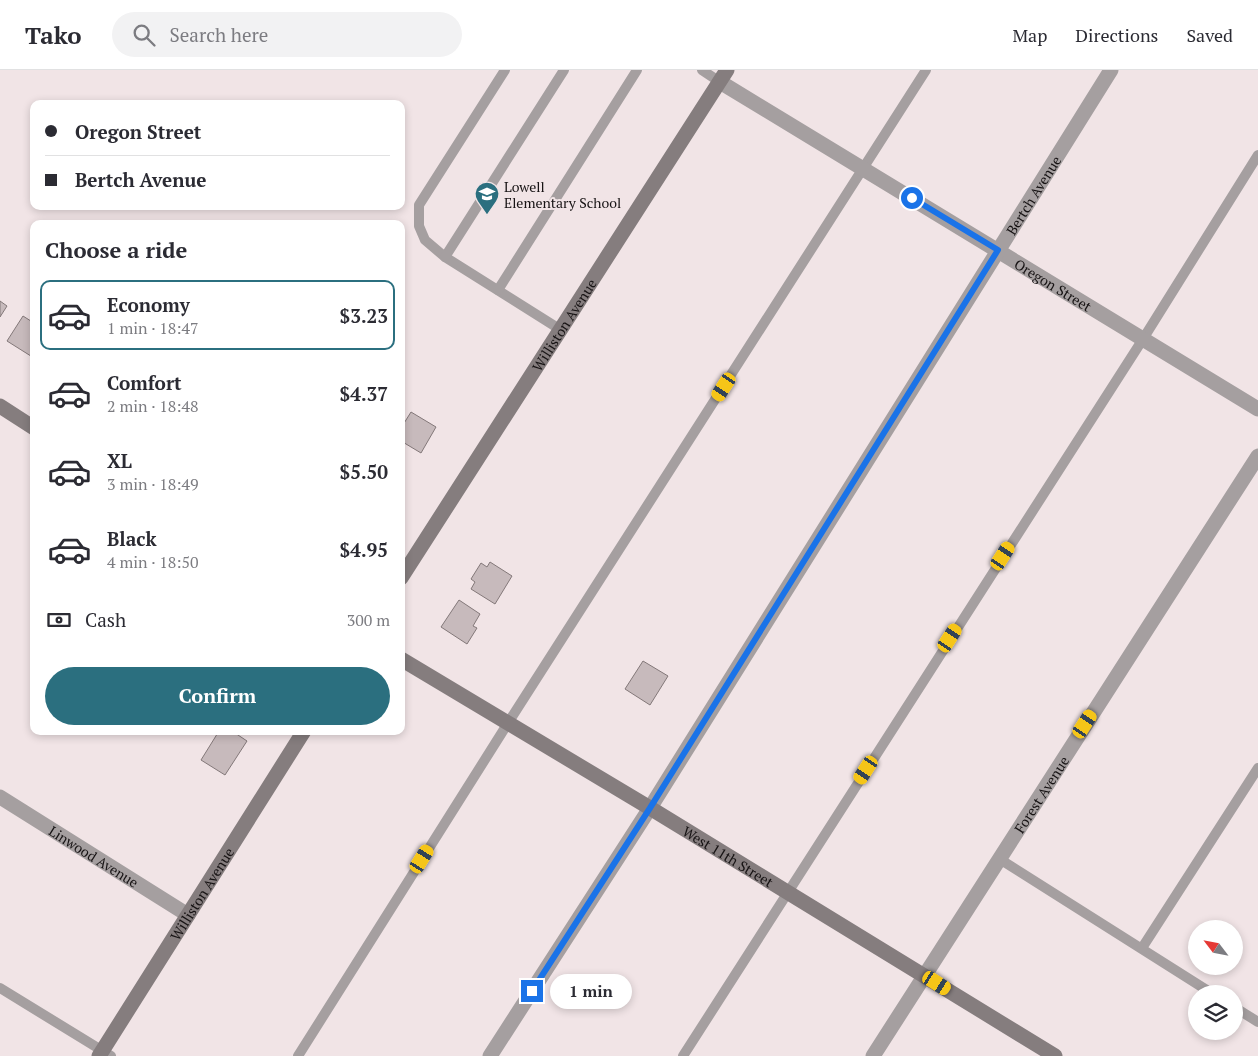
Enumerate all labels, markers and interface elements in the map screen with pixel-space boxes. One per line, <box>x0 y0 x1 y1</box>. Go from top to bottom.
search box <box>112 12 462 57</box>
text: Tako <box>25 19 82 51</box>
icon: search <box>130 21 158 49</box>
text: Search here <box>170 22 268 47</box>
text: Map <box>1012 23 1047 47</box>
text: Directions <box>1075 23 1158 47</box>
text: Saved <box>1186 23 1233 47</box>
text: Oregon Street <box>75 119 201 144</box>
street label: Bertch Avenue <box>1001 152 1065 238</box>
text: Bertch Avenue <box>75 167 206 192</box>
place label: Lowell Elementary School <box>504 177 621 212</box>
school or university icon: Lowell Elementary School <box>474 181 500 215</box>
route start <box>901 187 923 209</box>
text: Choose a ride <box>45 235 187 264</box>
street label: Oregon Street <box>1011 254 1096 316</box>
street label: Williston Avenue <box>527 275 600 375</box>
text: Economy <box>107 292 190 317</box>
icon: car <box>47 293 92 338</box>
text: $3.23 <box>339 303 388 328</box>
text: 1 min · 18:47 <box>107 317 199 339</box>
text: Comfort <box>107 370 182 395</box>
car <box>709 370 738 404</box>
icon: car <box>47 371 92 416</box>
text: $4.37 <box>339 381 388 406</box>
text: 2 min · 18:48 <box>107 395 199 417</box>
text: XL <box>107 448 132 473</box>
icon: car <box>47 449 92 494</box>
text: $5.50 <box>339 459 388 484</box>
text: 3 min · 18:49 <box>107 473 199 495</box>
text: Black <box>107 526 157 551</box>
icon: car <box>47 527 92 572</box>
text: $4.95 <box>339 537 388 562</box>
car <box>988 539 1017 573</box>
text: 4 min · 18:50 <box>107 551 199 573</box>
icon: cash <box>45 606 73 634</box>
text: Cash <box>85 607 126 632</box>
text: 300 m <box>347 609 390 631</box>
car <box>935 621 964 655</box>
button: Confirm <box>45 667 390 725</box>
car <box>1070 707 1099 741</box>
street label: Forest Avenue <box>1009 752 1073 836</box>
car <box>851 753 880 787</box>
street label: Linwood Avenue <box>46 821 143 891</box>
street label: West 11th Street <box>679 821 778 891</box>
car <box>407 842 436 876</box>
street label: Williston Avenue <box>165 844 238 944</box>
north arrow <box>1188 920 1242 975</box>
map controls <box>1188 920 1243 1040</box>
car <box>920 969 953 997</box>
callout: 1 min <box>550 974 632 1008</box>
route end <box>521 980 543 1002</box>
text: 1 min <box>569 980 613 1002</box>
button: layers <box>1188 985 1243 1040</box>

